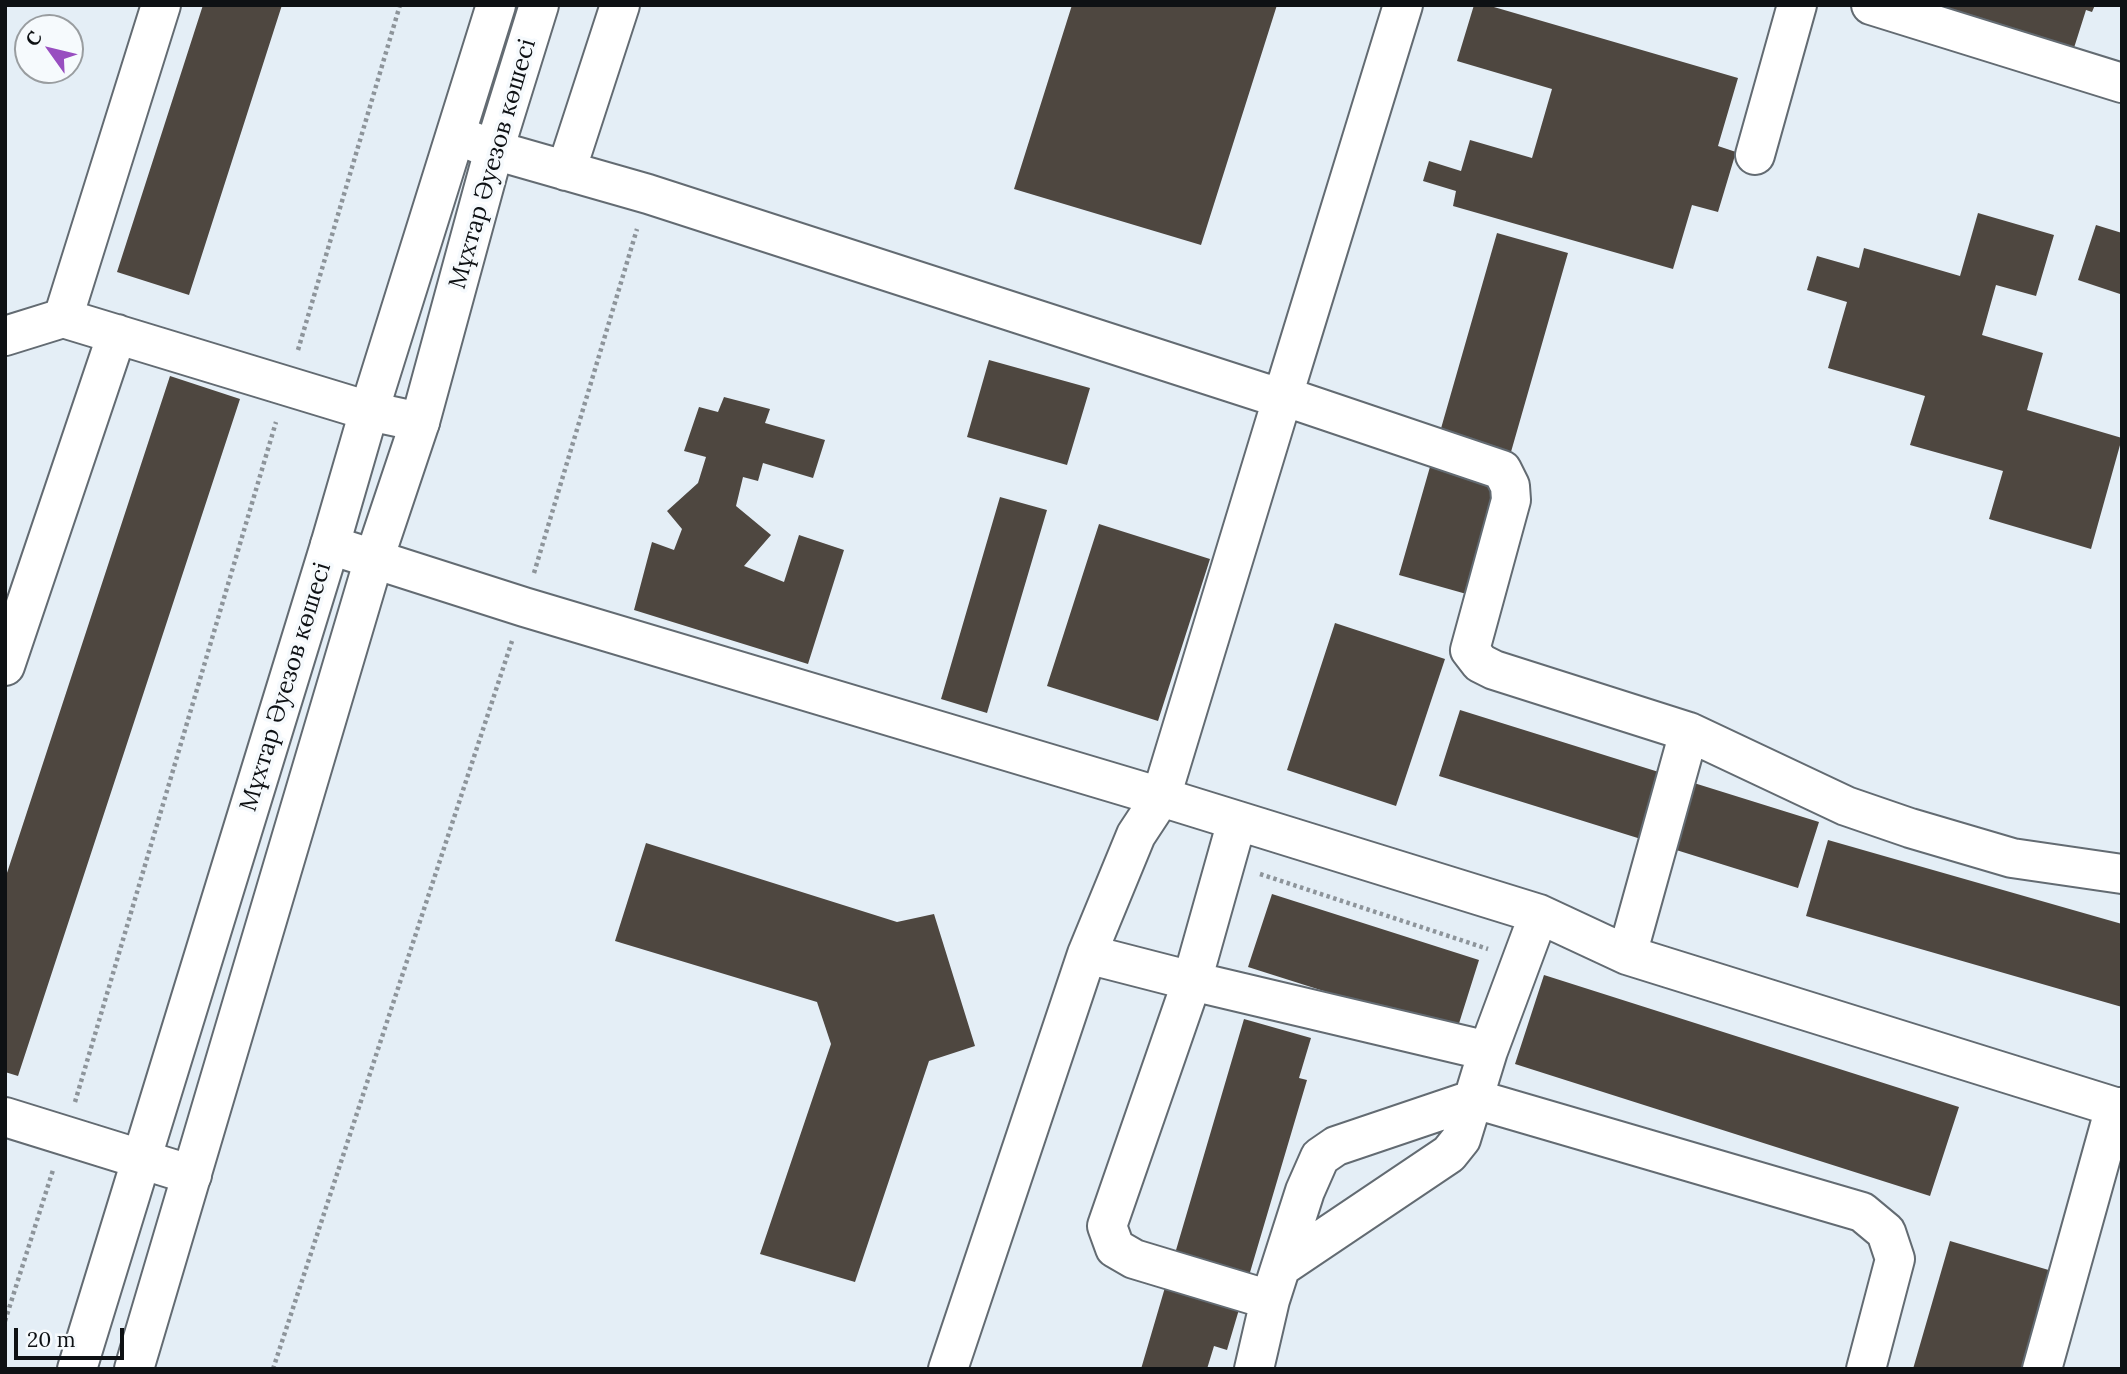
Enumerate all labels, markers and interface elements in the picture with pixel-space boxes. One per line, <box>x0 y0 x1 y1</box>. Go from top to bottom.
north arrow <box>14 14 84 84</box>
text: С <box>20 26 47 51</box>
street label: Мұхтар Әуезов көшесі <box>444 36 542 292</box>
street label: Мұхтар Әуезов көшесі <box>234 559 338 815</box>
scale bar <box>18 1314 128 1358</box>
text: 20 m <box>27 1326 76 1353</box>

